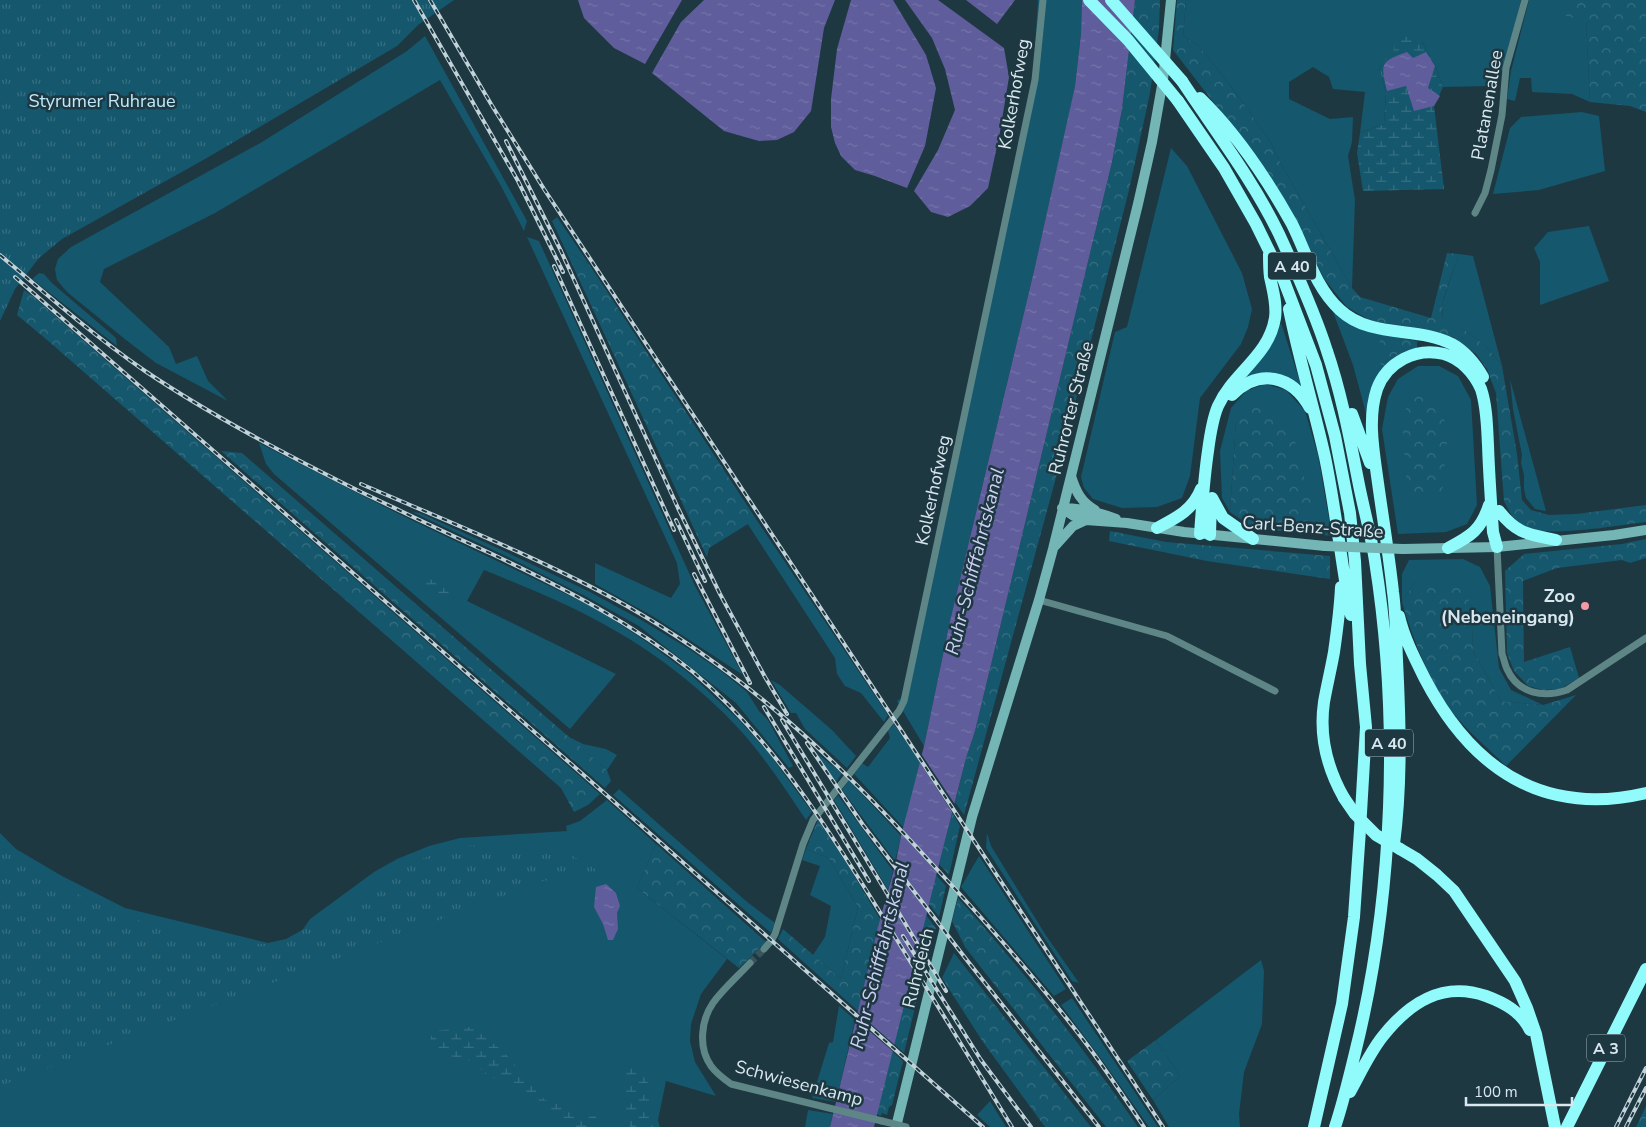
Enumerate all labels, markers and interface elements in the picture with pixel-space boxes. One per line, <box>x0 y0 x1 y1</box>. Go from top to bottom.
street label: Kolkerhofweg <box>992 37 1036 151</box>
street label: Platanenallee <box>1466 48 1508 162</box>
park label: Styrumer Ruhraue <box>28 89 176 113</box>
road number: A 40 <box>1268 252 1316 280</box>
street label: Ruhrorter Straße <box>1043 339 1099 477</box>
street label: Kolkerhofweg <box>910 433 956 547</box>
water label: Ruhr-Schifffahrtskanal <box>939 465 1011 658</box>
street label: Carl-Benz-Straße <box>1242 510 1384 544</box>
place label: Zoo (Nebeneingang) <box>1441 584 1575 629</box>
marker: Zoo (Nebeneingang) <box>1579 600 1591 612</box>
road number: A 40 <box>1365 730 1413 756</box>
water label: Ruhr-Schifffahrtskanal <box>844 859 916 1052</box>
street label: Ruhrdeich <box>896 926 940 1010</box>
road number: A 3 <box>1587 1034 1625 1062</box>
street label: Schwiesenkamp <box>733 1054 865 1112</box>
scale bar <box>1466 1074 1572 1106</box>
text: 100 m <box>1474 1082 1518 1102</box>

